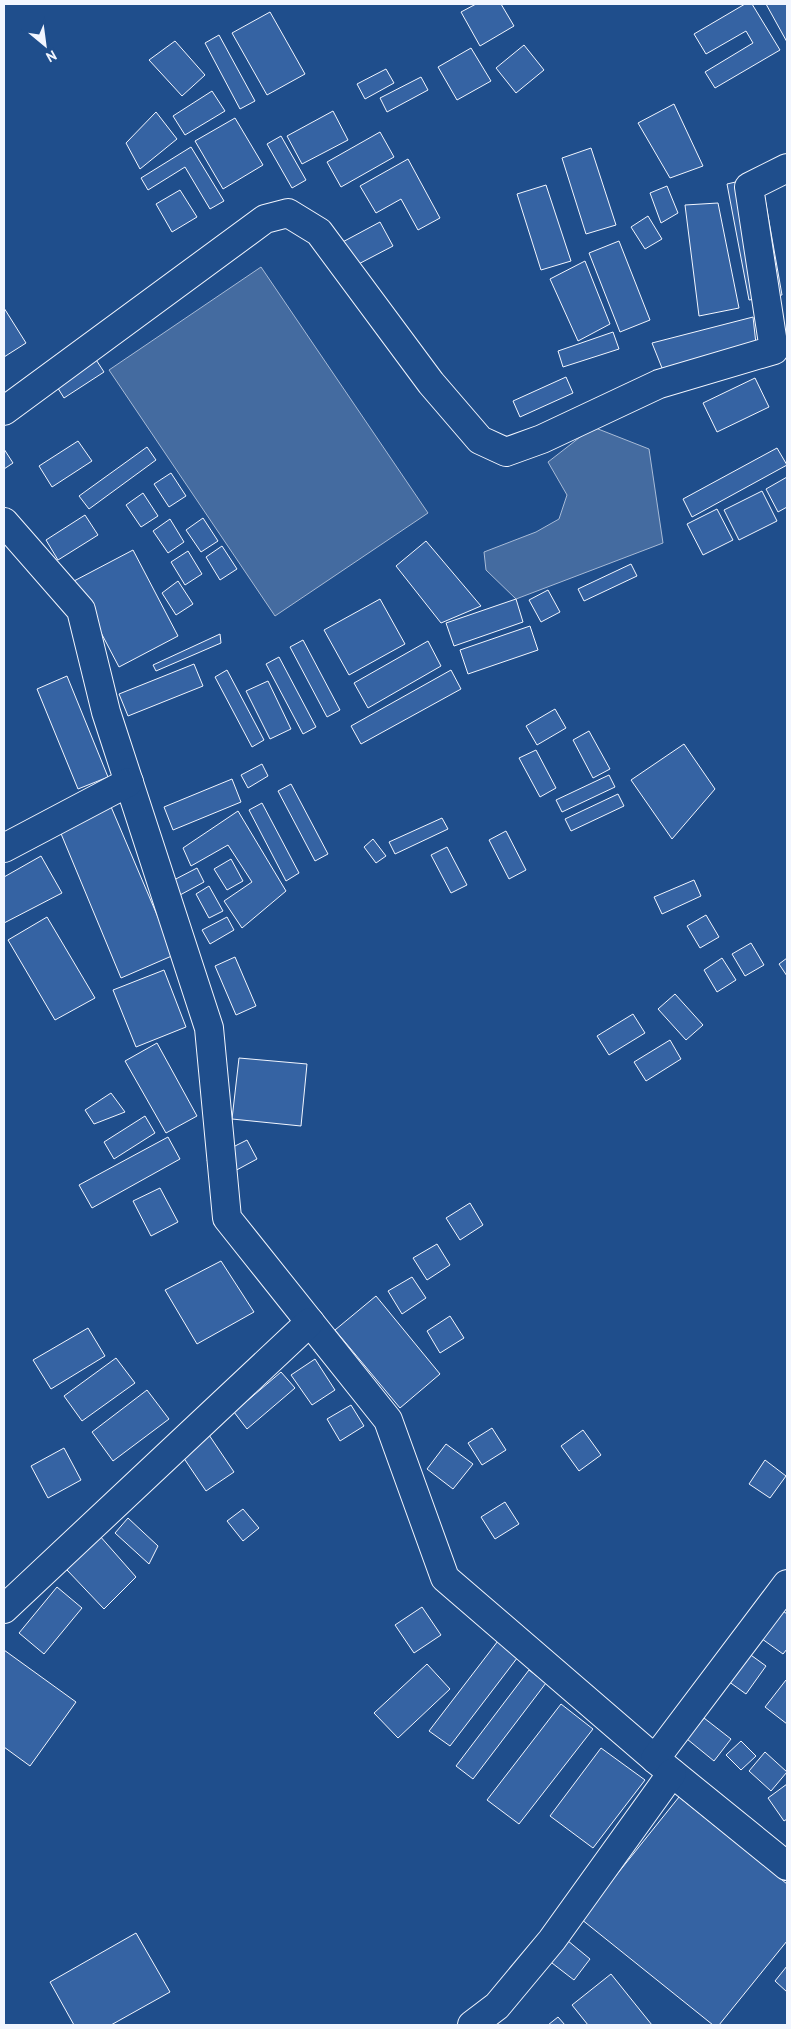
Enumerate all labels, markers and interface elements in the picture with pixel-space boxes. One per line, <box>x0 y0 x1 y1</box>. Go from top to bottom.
north arrow <box>20 20 70 70</box>
text: N <box>43 46 60 66</box>

